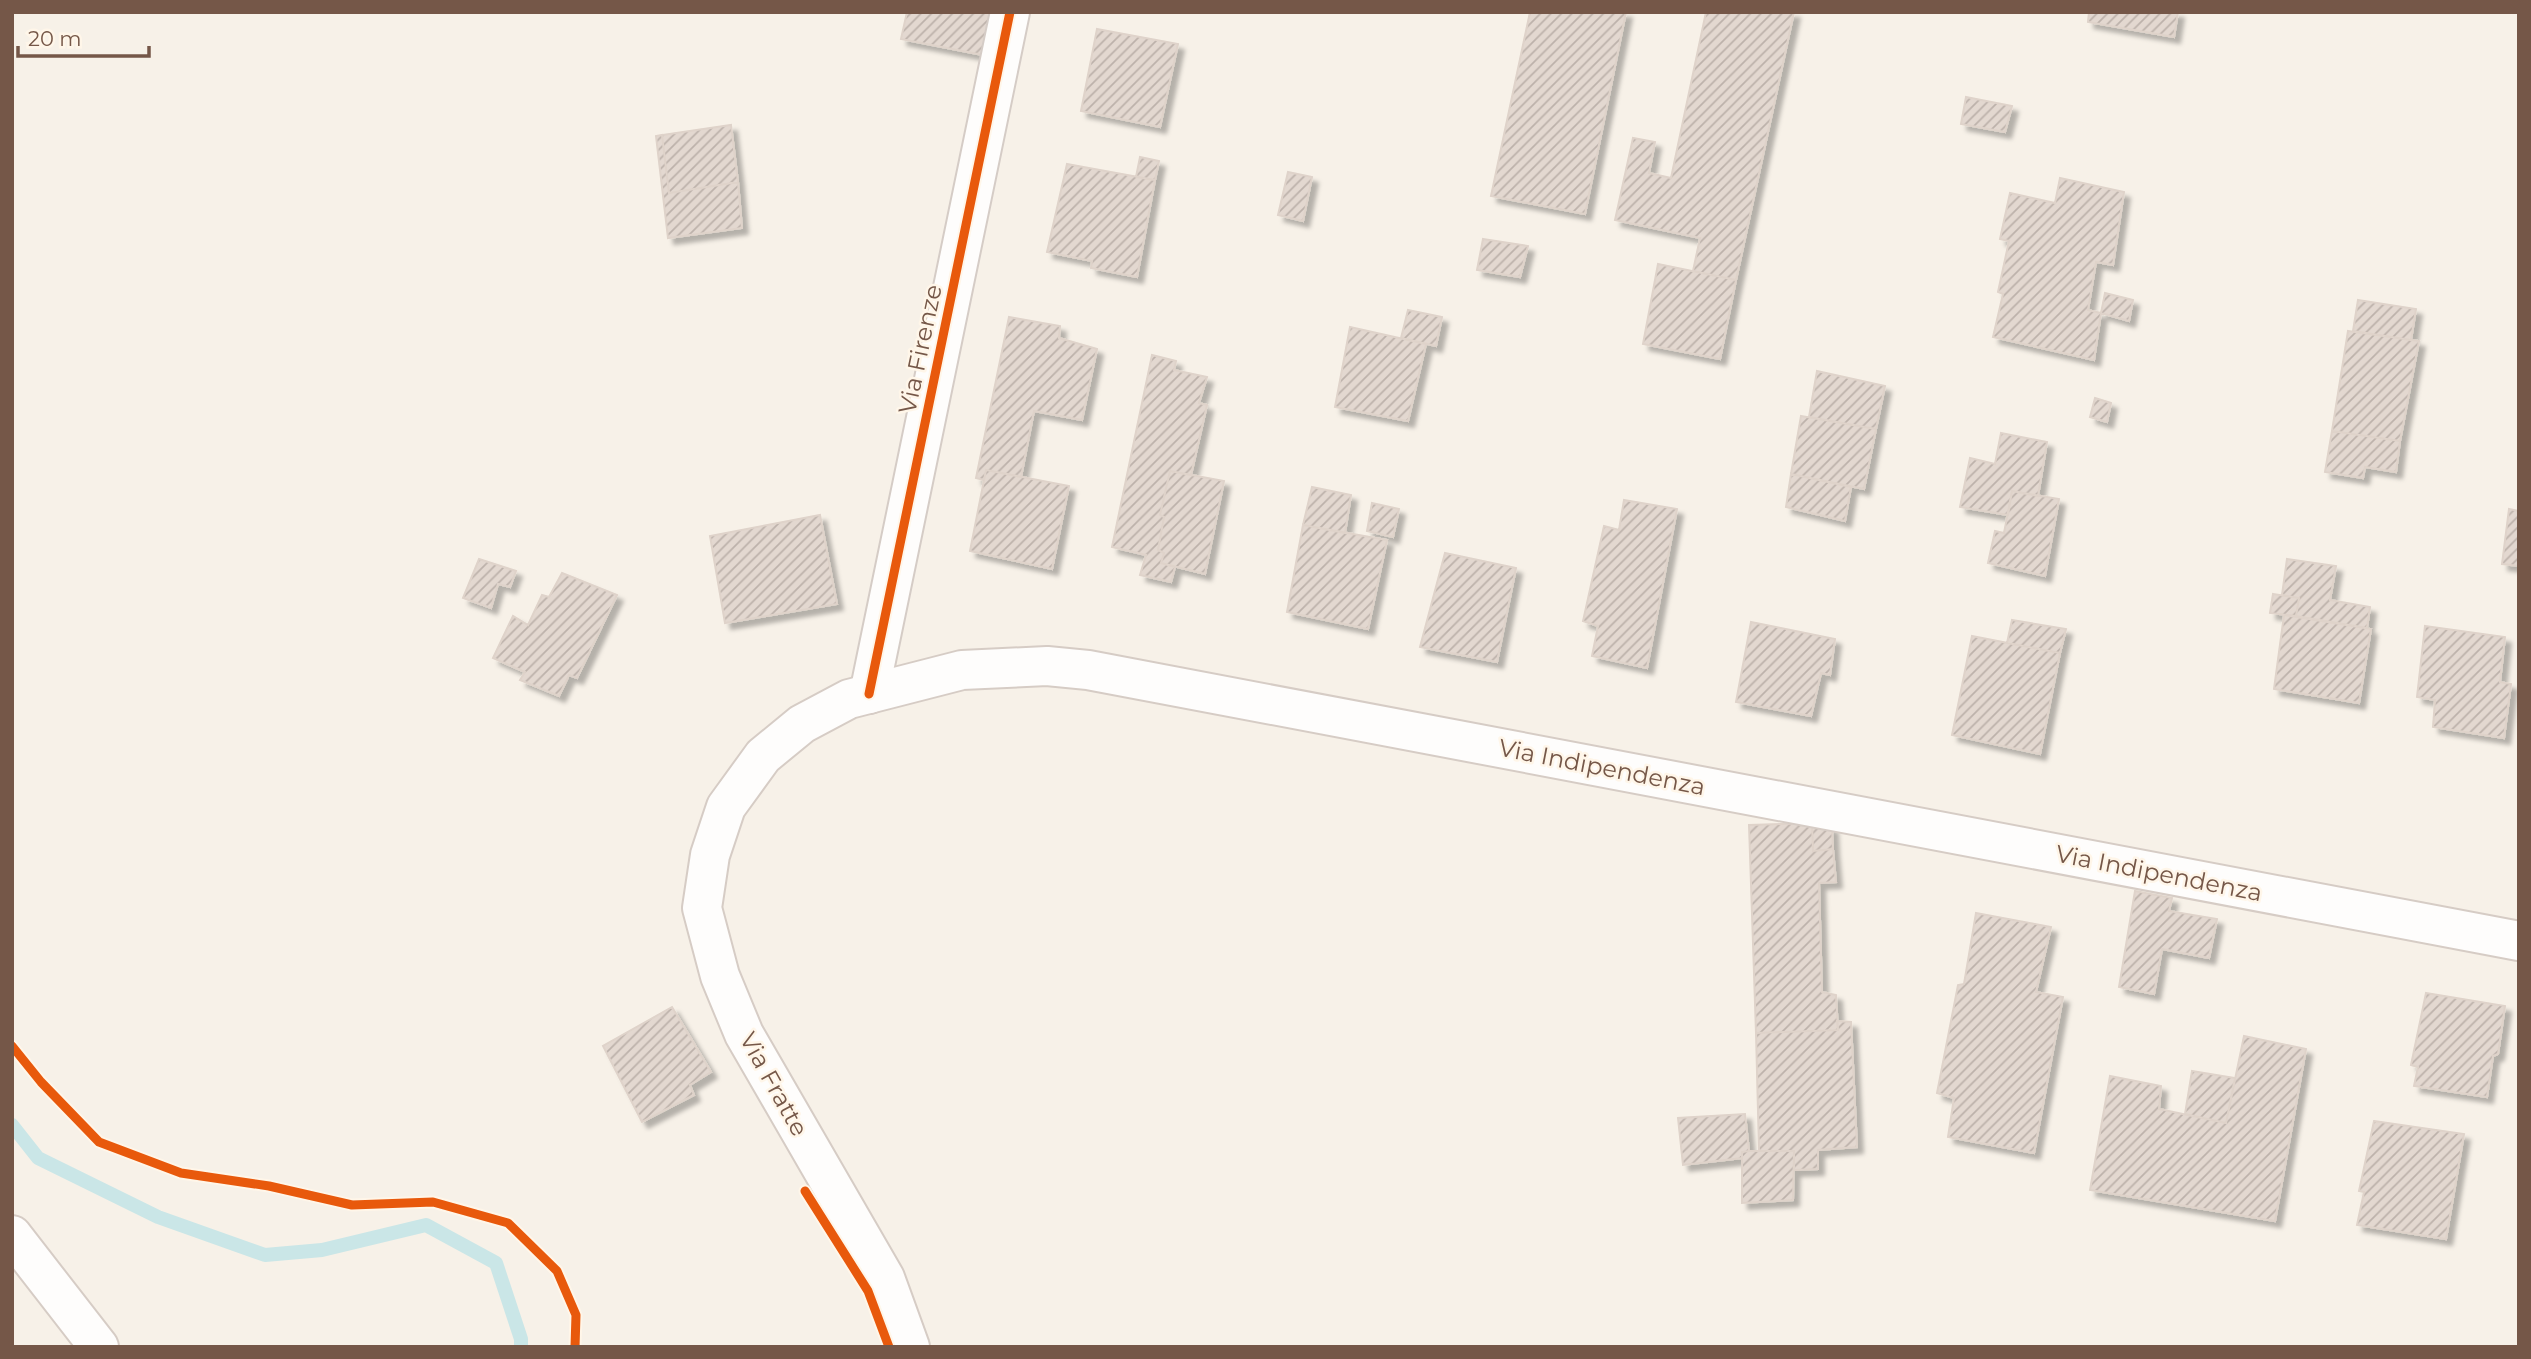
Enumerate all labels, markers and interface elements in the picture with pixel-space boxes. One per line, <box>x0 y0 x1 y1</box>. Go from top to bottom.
scale bar <box>18 14 149 58</box>
text: 20 m <box>28 26 82 51</box>
street label: Via Firenze <box>892 282 948 416</box>
street label: Via Indipendenza <box>1496 733 1708 801</box>
street label: Via Indipendenza <box>2053 839 2265 907</box>
street label: Via Fratte <box>734 1027 814 1141</box>

